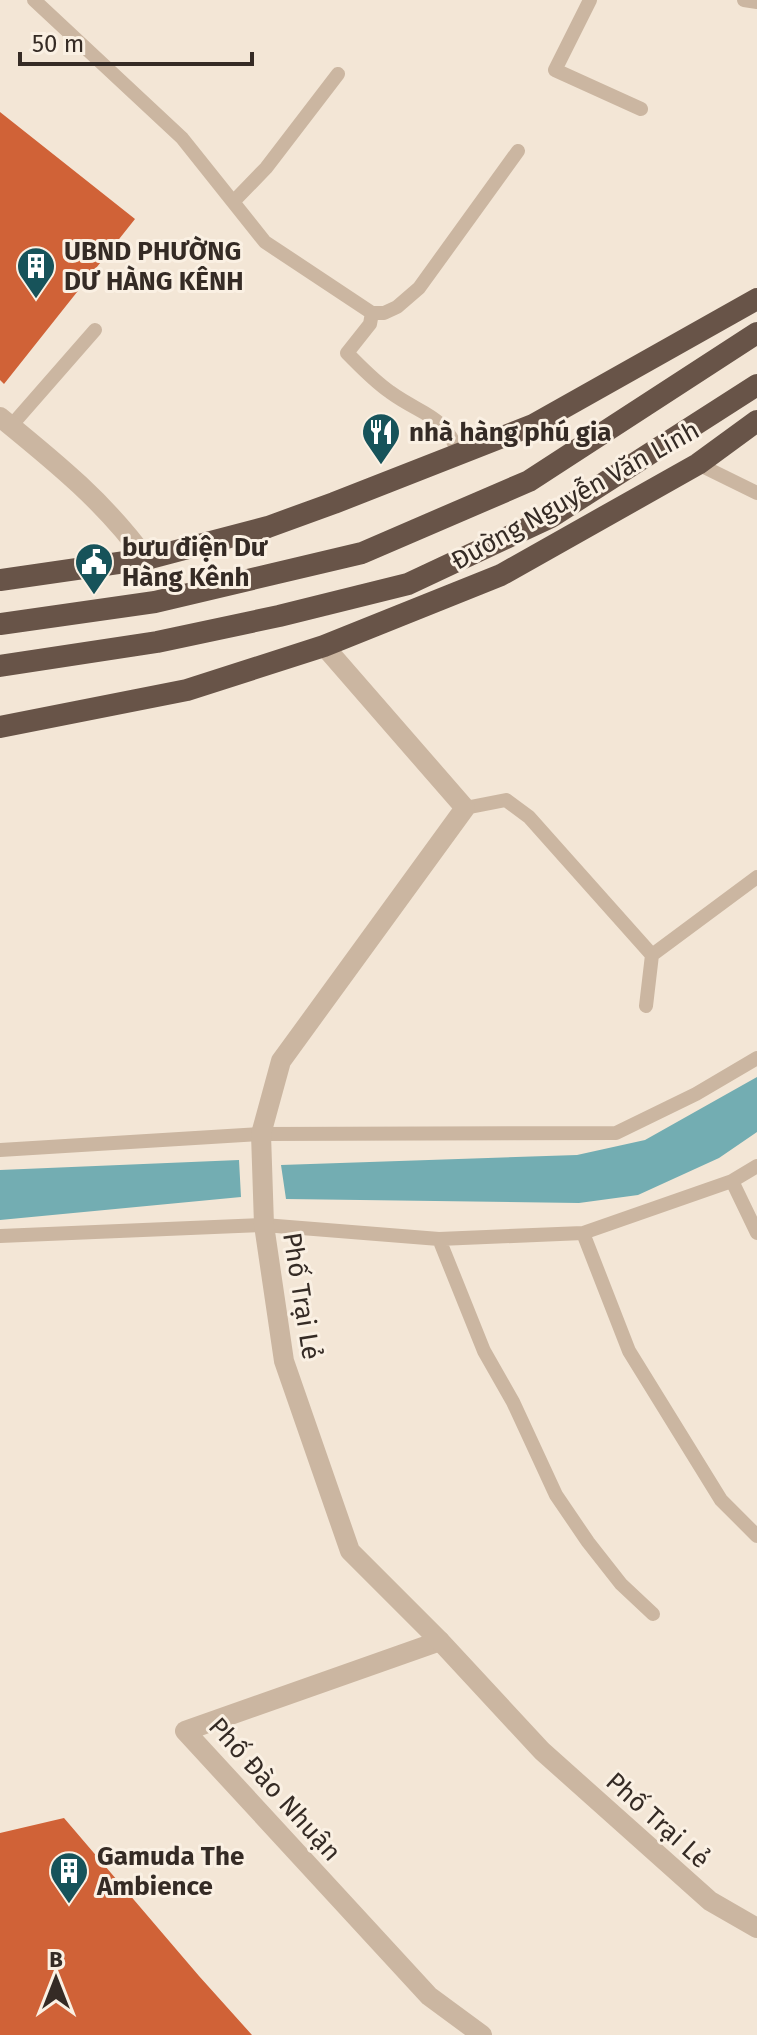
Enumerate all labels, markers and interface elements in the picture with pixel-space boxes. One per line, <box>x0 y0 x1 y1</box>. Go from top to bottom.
scale bar <box>20 16 252 66</box>
text: 50 m <box>32 30 84 58</box>
place label: UBND PHƯỜNG DƯ HÀNG KÊNH <box>64 235 243 297</box>
building icon: UBND PHƯỜNG DƯ HÀNG KÊNH <box>15 245 57 300</box>
restaurant icon: nhà hàng phú gia <box>360 411 402 466</box>
street label: Đường Nguyễn Văn Linh <box>446 414 705 577</box>
place label: nhà hàng phú gia <box>409 417 612 448</box>
place label: bưu điện Dư Hàng Kênh <box>122 532 269 593</box>
public building icon: bưu điện Dư Hàng Kênh <box>73 541 115 596</box>
street label: Phố Trại Lẻ <box>276 1230 327 1362</box>
street label: Phố Đào Nhuận <box>202 1711 347 1867</box>
street label: Phố Trại Lẻ <box>600 1766 716 1875</box>
place label: Gamuda The Ambience <box>96 1841 244 1902</box>
building icon: Gamuda The Ambience <box>48 1850 90 1905</box>
north arrow <box>16 1939 96 2019</box>
text: B <box>49 1946 63 1973</box>

